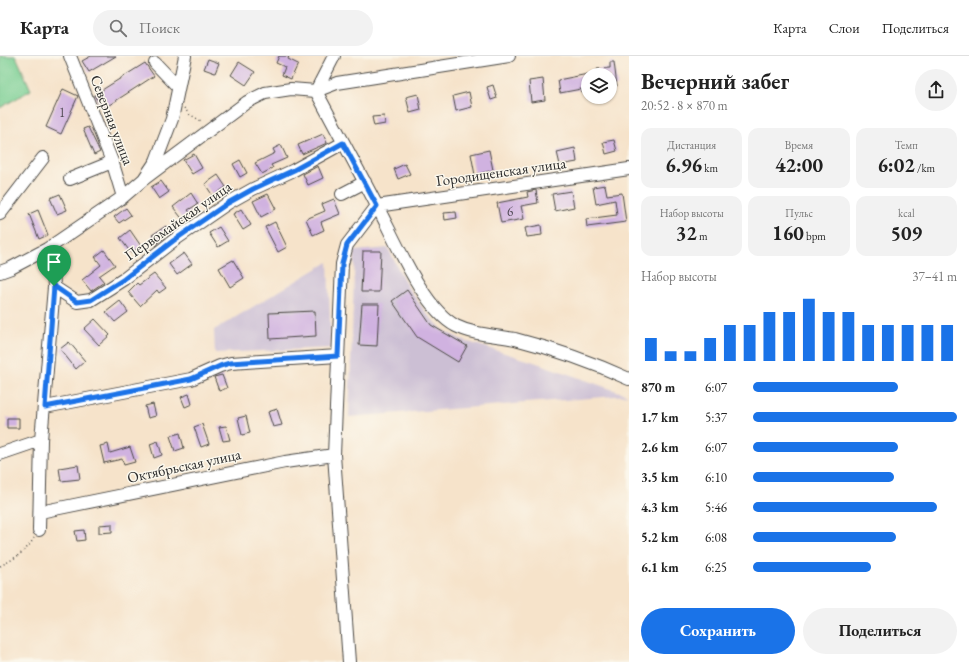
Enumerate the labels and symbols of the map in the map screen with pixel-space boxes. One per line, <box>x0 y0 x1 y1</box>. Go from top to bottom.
street label: Северная улица <box>87 72 138 168</box>
house number: 1 <box>59 104 65 121</box>
street label: Городищенская улица <box>435 153 567 190</box>
street label: Первомайская улица <box>120 177 235 265</box>
house number: 6 <box>507 203 513 220</box>
pin <box>37 245 71 286</box>
street label: Октябрьская улица <box>125 444 242 487</box>

